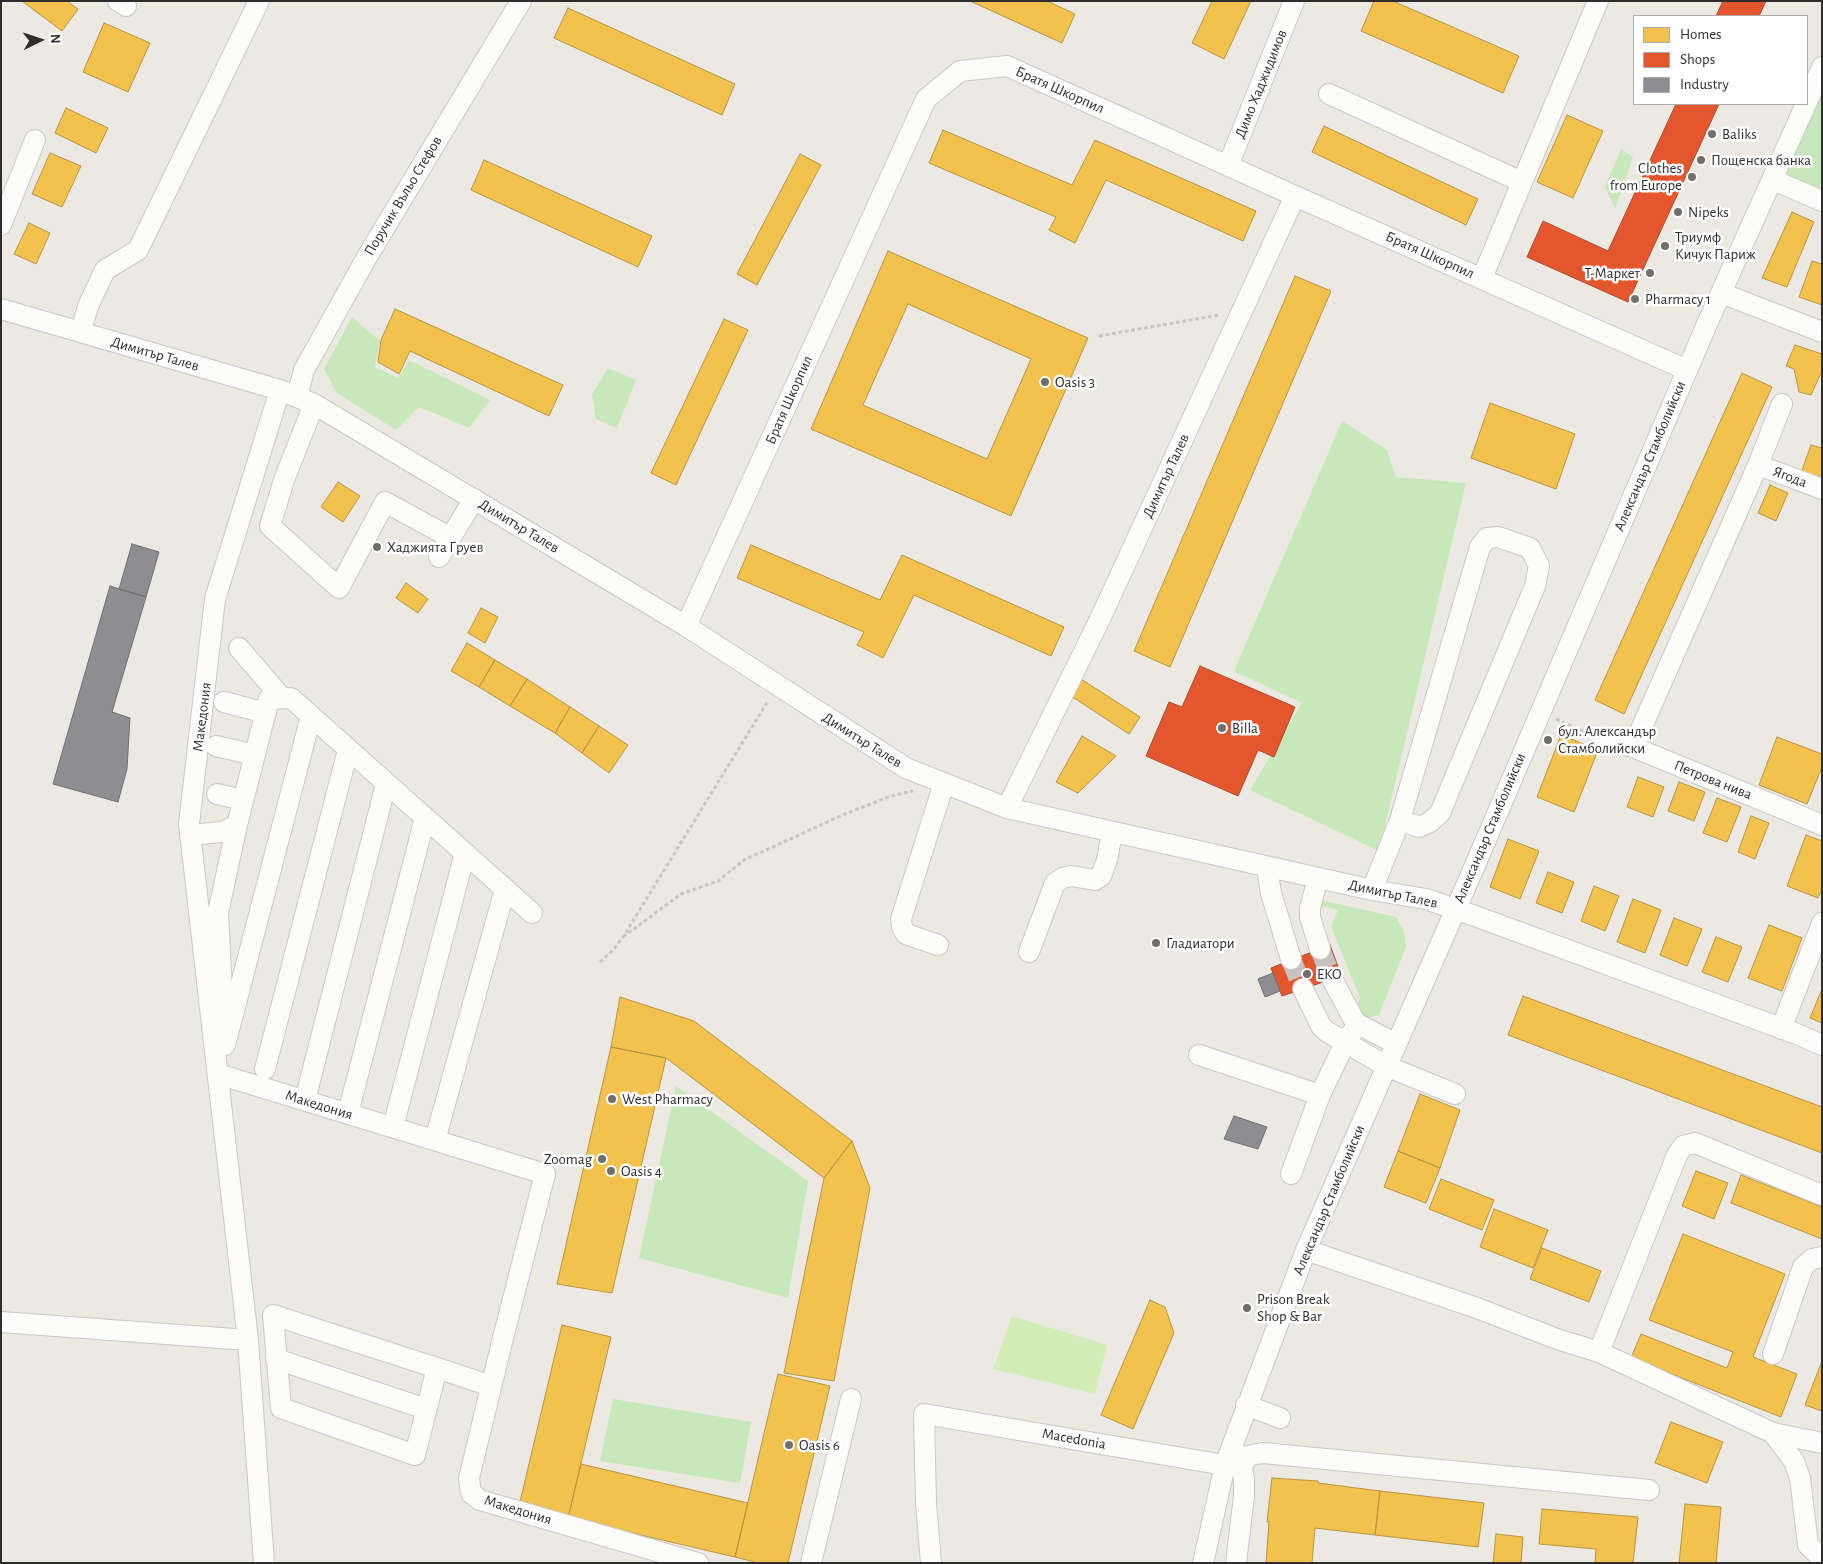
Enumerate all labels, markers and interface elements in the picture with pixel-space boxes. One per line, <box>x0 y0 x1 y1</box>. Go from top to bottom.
north arrow <box>15 15 65 65</box>
legend <box>1633 15 1808 105</box>
street label: Димо Хаджидимов <box>1231 27 1291 141</box>
text: Homes <box>1680 27 1722 42</box>
text: N <box>48 34 62 44</box>
text: Shops <box>1680 52 1715 67</box>
street label: Братя Шкорпил <box>1013 62 1107 118</box>
text: Industry <box>1680 77 1729 92</box>
place label: Baliks <box>1722 125 1757 143</box>
marker: Baliks <box>1706 128 1718 140</box>
street label: Поручик Въльо Стефов <box>360 133 446 259</box>
place label: Пощенска банка <box>1711 151 1811 169</box>
marker: Пощенска банка <box>1695 154 1707 166</box>
place label: Clothes from Europe <box>1610 159 1682 194</box>
marker: Clothes from Europe <box>1686 171 1698 183</box>
place label: Nipeks <box>1688 203 1729 221</box>
marker: Nipeks <box>1672 206 1684 218</box>
street label: Братя Шкорпил <box>1383 227 1477 283</box>
place label: Триумф Кичук Париж <box>1675 228 1756 263</box>
marker: Триумф Кичук Париж <box>1659 240 1671 252</box>
place label: Т-Маркет <box>1584 264 1640 282</box>
marker: Т-Маркет <box>1644 267 1656 279</box>
place label: Pharmacy 1 <box>1645 290 1711 308</box>
marker: Pharmacy 1 <box>1629 293 1641 305</box>
street label: Димитър Талев <box>109 333 201 375</box>
street label: Братя Шкорпил <box>761 353 817 447</box>
place label: Oasis 3 <box>1055 373 1095 391</box>
marker: Oasis 3 <box>1039 376 1051 388</box>
street label: Александър Стамболийски <box>1610 378 1690 534</box>
street label: Димитър Талев <box>1139 431 1193 521</box>
street label: Ягода <box>1771 462 1809 492</box>
street label: Димитър Талев <box>475 495 563 557</box>
place label: Хаджията Груев <box>387 538 483 556</box>
marker: Хаджията Груев <box>371 541 383 553</box>
street label: Македония <box>189 681 215 753</box>
street label: Димитър Талев <box>819 708 905 772</box>
place label: Billa <box>1232 719 1258 737</box>
marker: Billa <box>1216 722 1228 734</box>
place label: бул. Александър Стамболийски <box>1558 722 1656 757</box>
marker: бул. Александър Стамболийски <box>1542 734 1554 746</box>
street label: Александър Стамболийски <box>1450 750 1530 906</box>
street label: Петрова нива <box>1671 756 1755 804</box>
street label: Димитър Талев <box>1347 876 1439 912</box>
place label: Гладиатори <box>1166 934 1235 952</box>
marker: Гладиатори <box>1150 937 1162 949</box>
place label: EKO <box>1317 965 1342 983</box>
marker: EKO <box>1301 968 1313 980</box>
street label: Македония <box>283 1086 355 1124</box>
place label: West Pharmacy <box>622 1090 713 1108</box>
marker: West Pharmacy <box>606 1093 618 1105</box>
street label: Александър Стамболийски <box>1289 1122 1369 1278</box>
place label: Zoomag <box>544 1150 592 1168</box>
marker: Zoomag <box>596 1153 608 1165</box>
place label: Oasis 4 <box>621 1162 662 1180</box>
marker: Oasis 4 <box>605 1165 617 1177</box>
place label: Prison Break Shop & Bar <box>1257 1290 1329 1325</box>
marker: Prison Break Shop & Bar <box>1241 1302 1253 1314</box>
street label: Macedonia <box>1041 1425 1107 1453</box>
place label: Oasis 6 <box>799 1436 840 1454</box>
marker: Oasis 6 <box>783 1439 795 1451</box>
street label: Македония <box>482 1491 554 1529</box>

